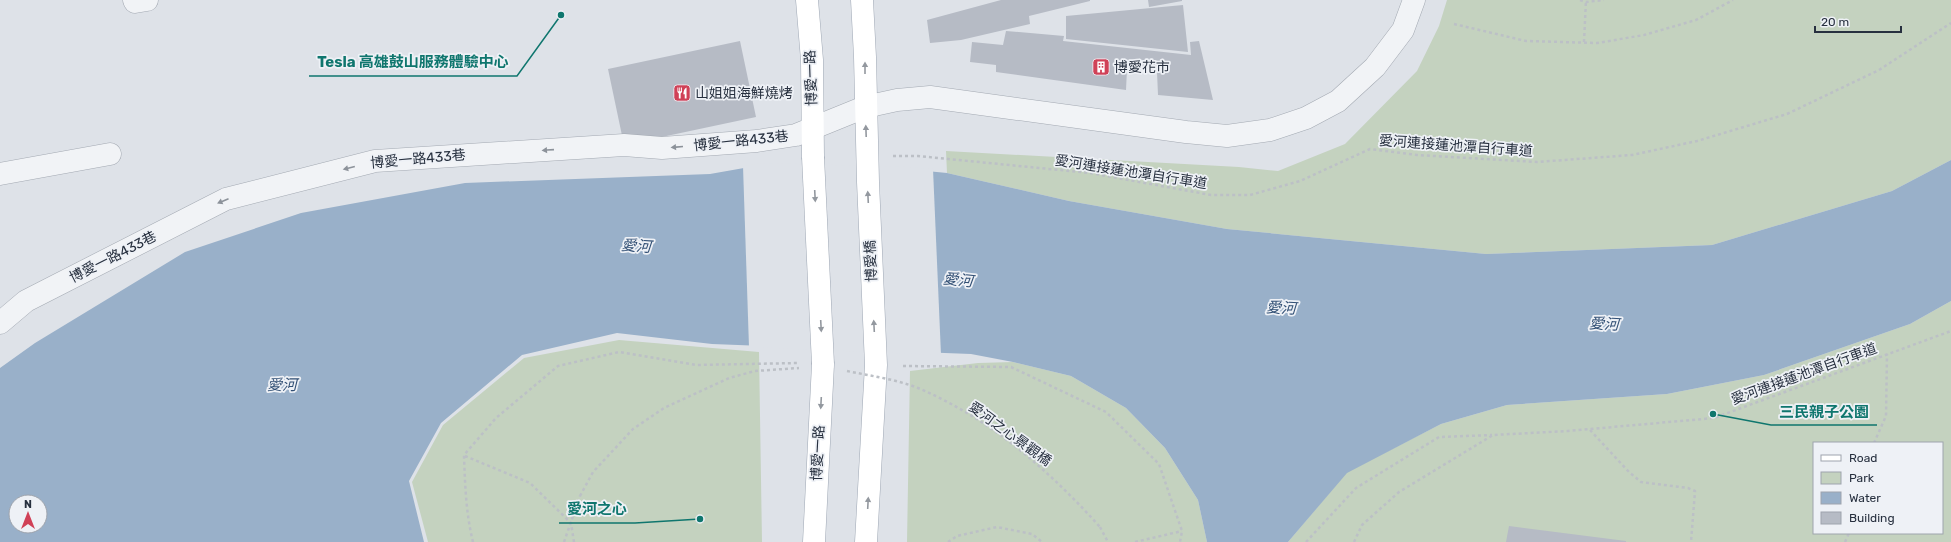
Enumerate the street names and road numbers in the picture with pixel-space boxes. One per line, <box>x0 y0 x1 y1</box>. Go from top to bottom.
street label: 博愛一路 <box>802 50 820 106</box>
street label: 博愛一路433巷 <box>693 128 789 154</box>
street label: 愛河連接蓮池潭自行車道 <box>1379 132 1533 160</box>
street label: 博愛一路433巷 <box>370 146 466 172</box>
street label: 愛河連接蓮池潭自行車道 <box>1054 152 1208 192</box>
street label: 博愛一路433巷 <box>67 228 159 286</box>
street label: 博愛橋 <box>861 240 881 282</box>
street label: 愛河連接蓮池潭自行車道 <box>1729 340 1879 408</box>
street label: 愛河之心景觀橋 <box>965 398 1055 470</box>
street label: 博愛一路 <box>808 425 828 481</box>

